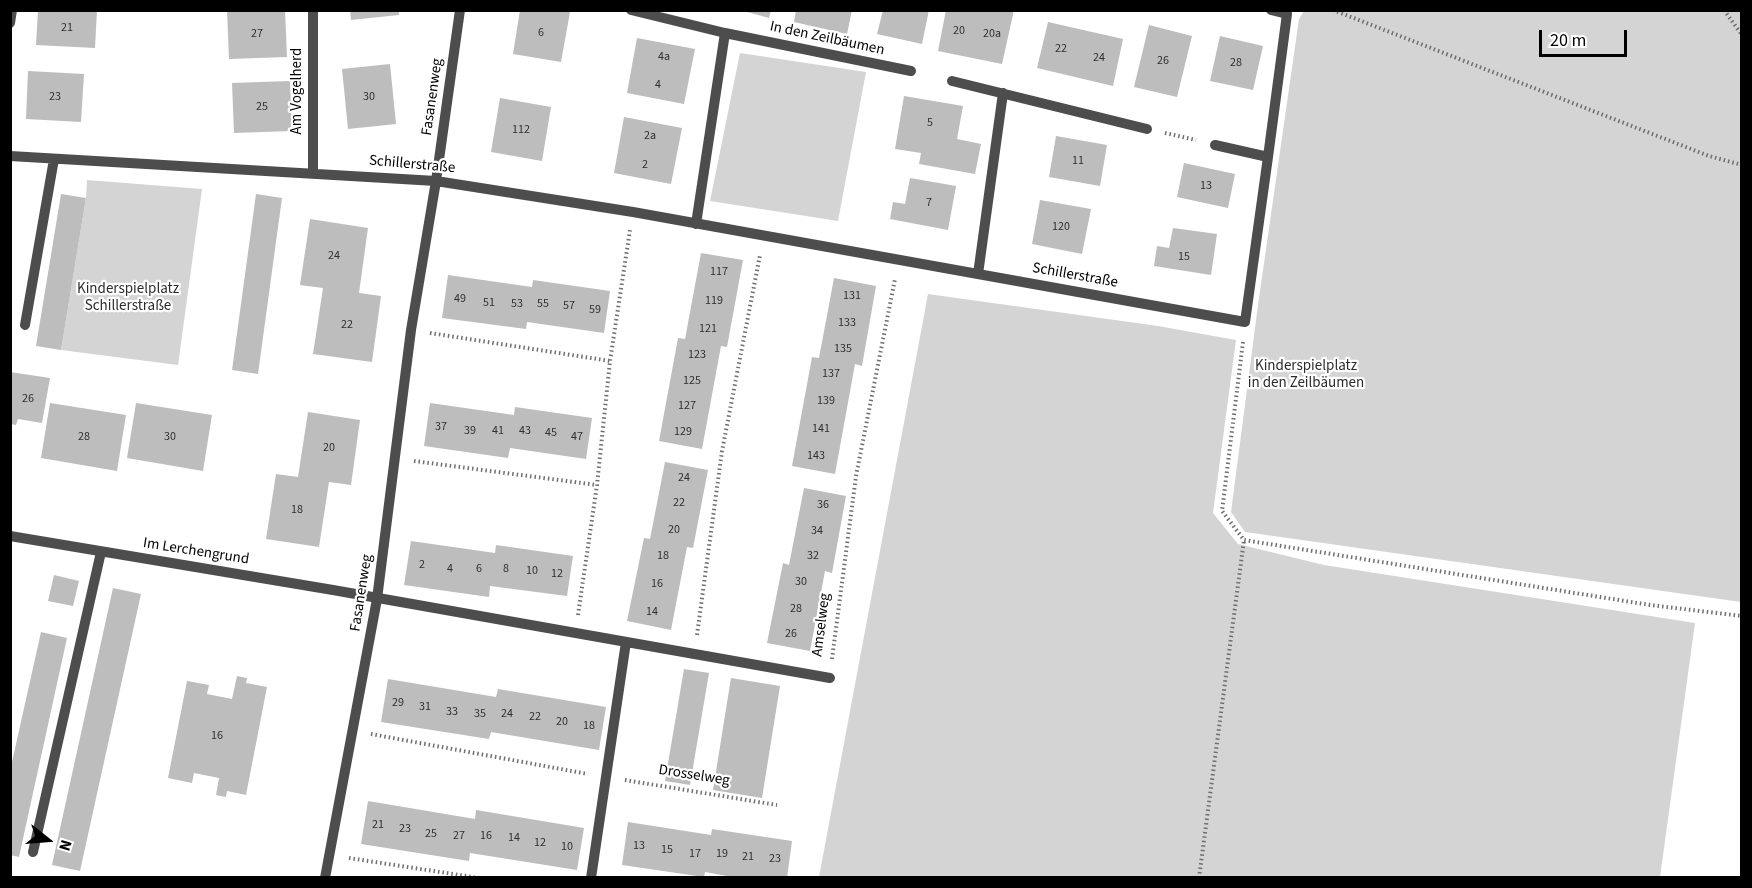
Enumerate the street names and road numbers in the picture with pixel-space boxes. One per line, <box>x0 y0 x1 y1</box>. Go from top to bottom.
street label: In den Zeilbäumen <box>768 18 886 60</box>
street label: Am Vogelherd <box>289 48 307 134</box>
street label: Fasanenweg <box>419 57 447 137</box>
street label: Schillerstraße <box>368 152 456 178</box>
street label: Schillerstraße <box>1031 260 1119 292</box>
street label: Im Lerchengrund <box>142 535 250 569</box>
street label: Fasanenweg <box>347 553 377 633</box>
street label: Amselweg <box>809 592 835 658</box>
street label: Drosselweg <box>657 761 731 791</box>

